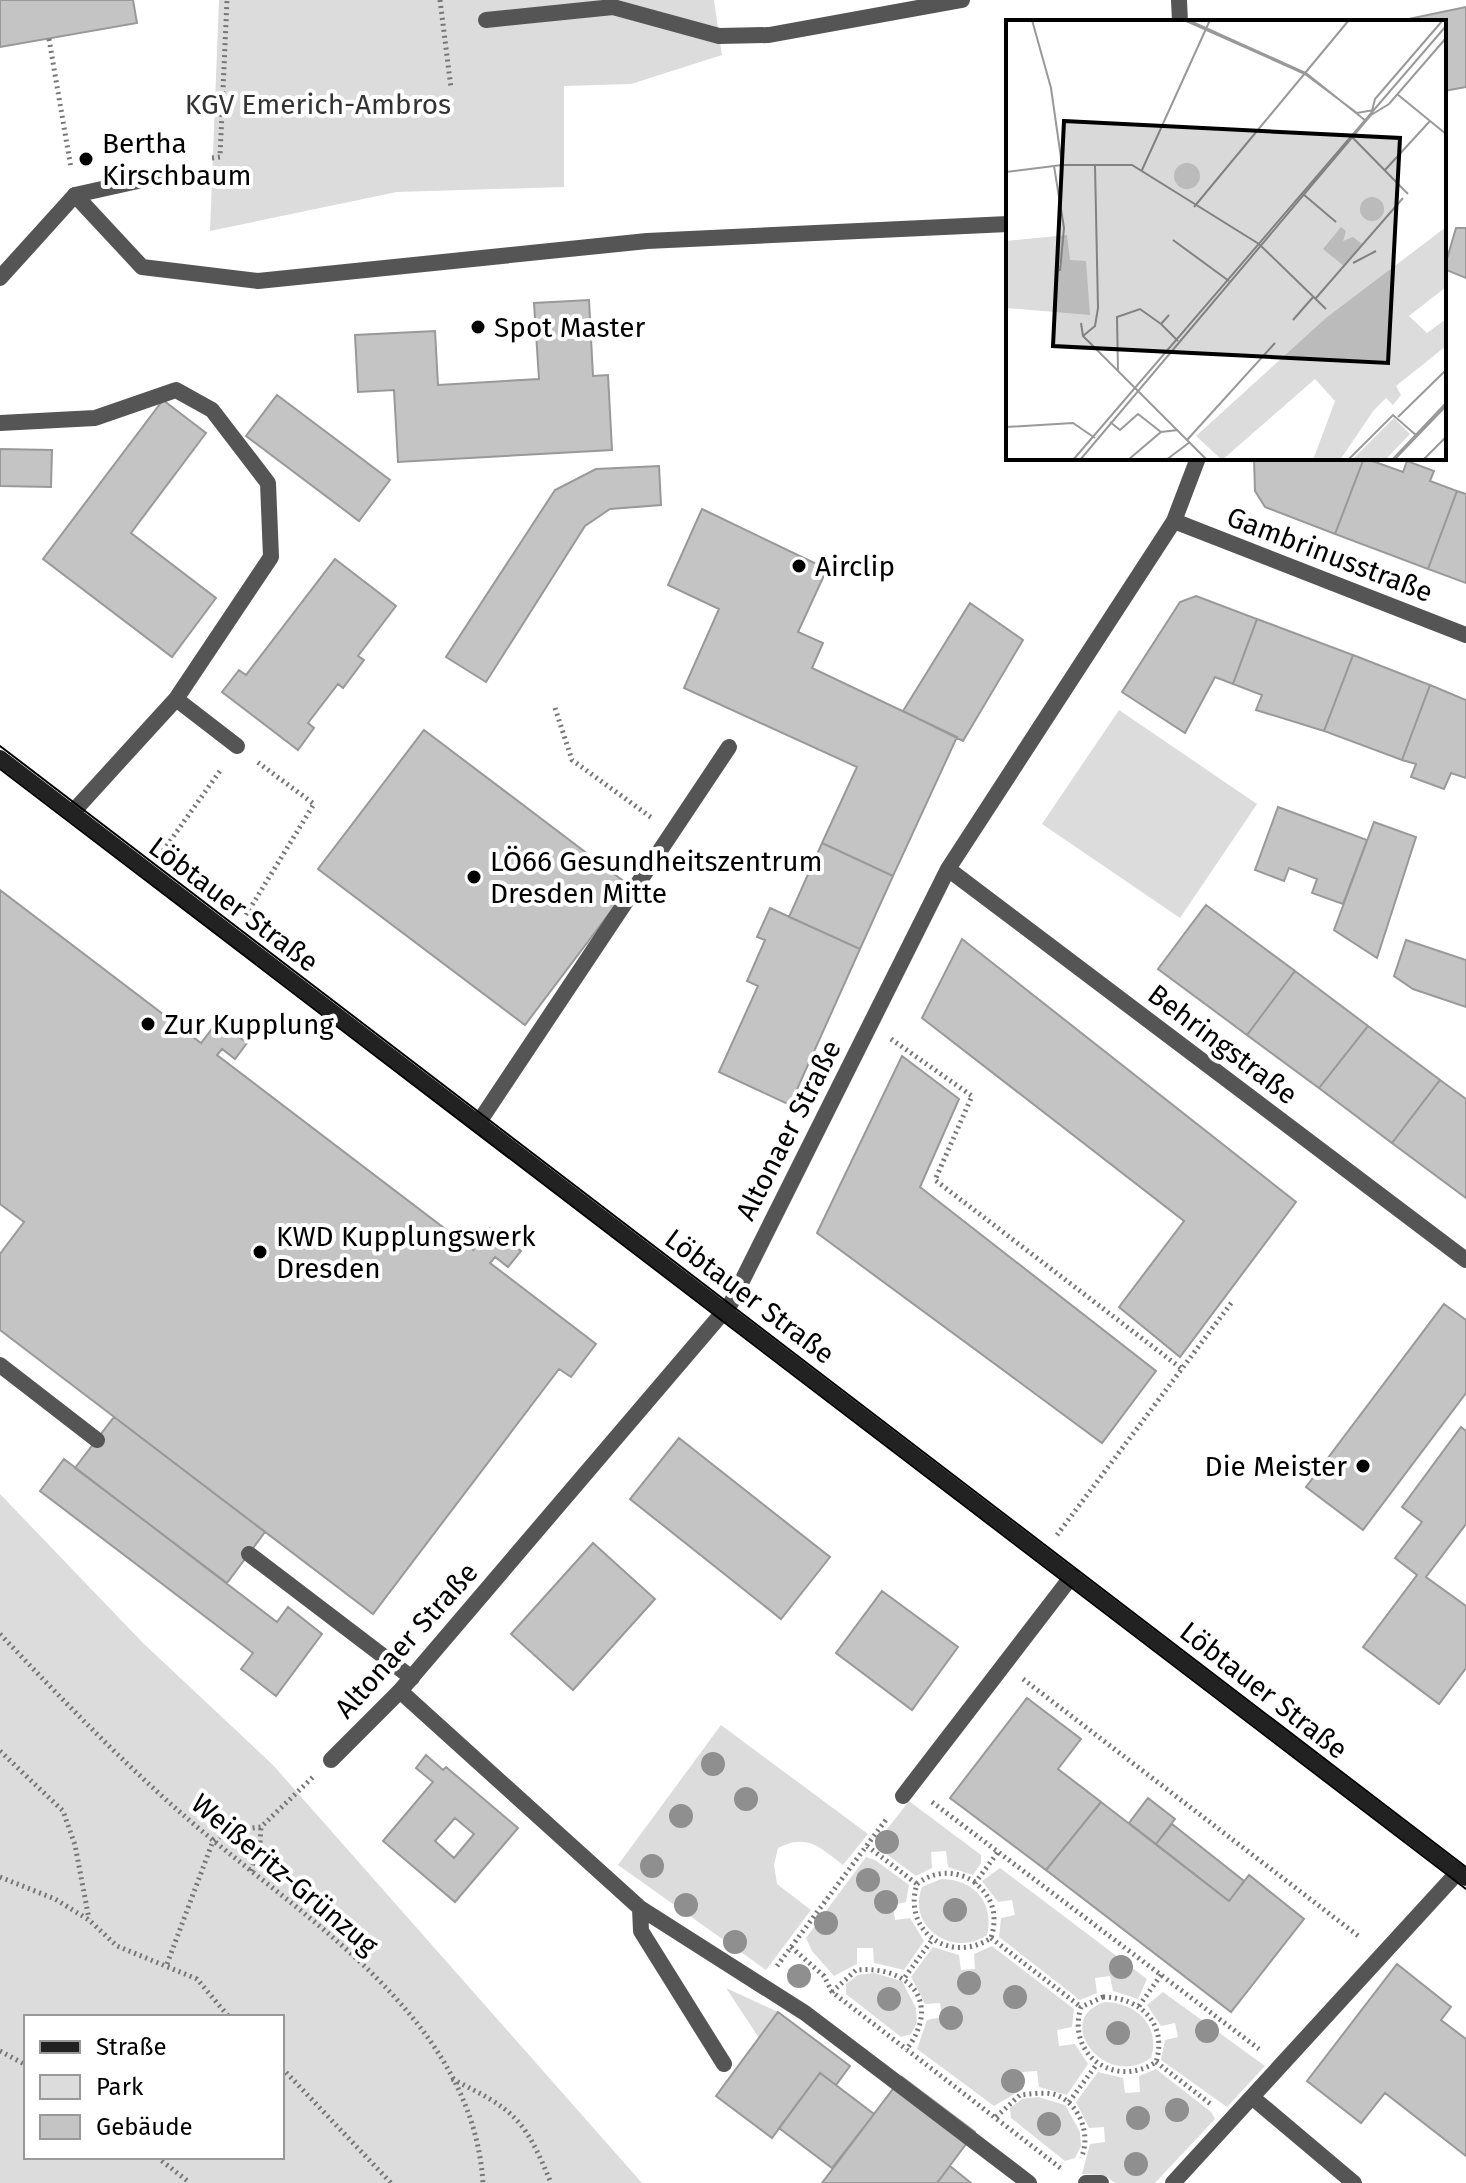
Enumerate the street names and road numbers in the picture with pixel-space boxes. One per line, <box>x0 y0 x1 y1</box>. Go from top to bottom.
street label: Gambrinusstraße <box>1222 500 1437 609</box>
street label: Löbtauer Straße <box>143 830 325 979</box>
street label: Behringstraße <box>1142 978 1304 1111</box>
street label: Altonaer Straße <box>729 1035 848 1226</box>
street label: Löbtauer Straße <box>659 1222 841 1371</box>
street label: Altonaer Straße <box>328 1556 485 1725</box>
street label: Löbtauer Straße <box>1173 1615 1354 1766</box>
street label: Weißeritz-Grünzug <box>185 1787 385 1962</box>

